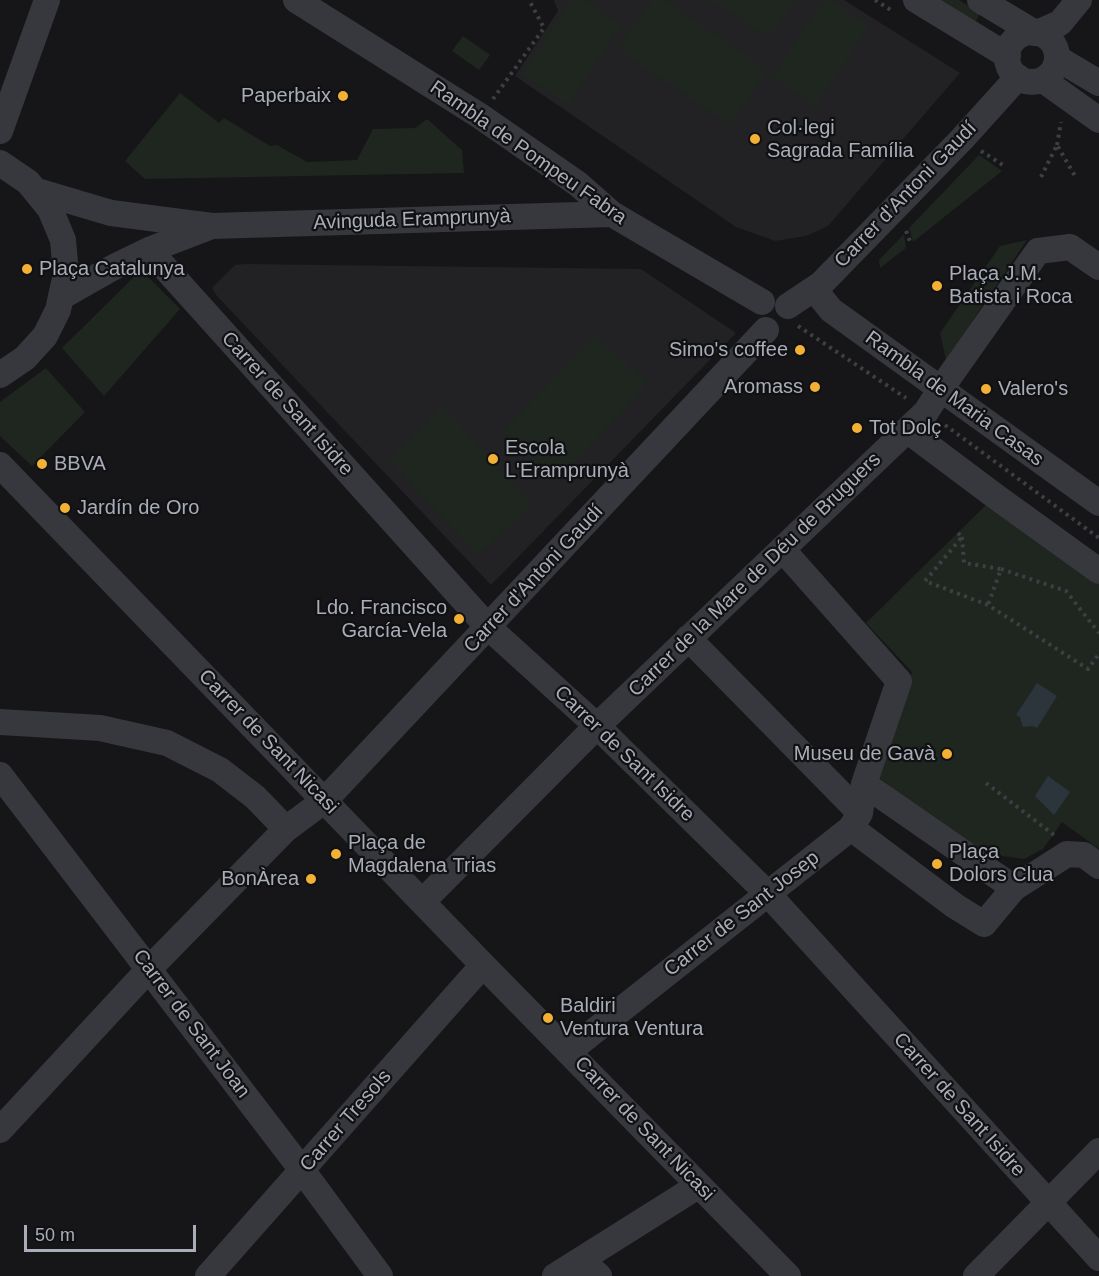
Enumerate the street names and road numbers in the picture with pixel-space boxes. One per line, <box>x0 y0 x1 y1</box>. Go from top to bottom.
street label: Rambla de Pompeu Fabra <box>425 76 631 230</box>
street label: Carrer d'Antoni Gaudí <box>830 117 982 273</box>
street label: Avinguda Eramprunyà <box>313 205 511 235</box>
street label: Rambla de Maria Casas <box>860 326 1048 472</box>
street label: Carrer de Sant Isidre <box>216 327 358 481</box>
street label: Carrer de la Mare de Déu de Bruguers <box>624 448 886 702</box>
street label: Carrer d'Antoni Gaudí <box>459 500 609 658</box>
street label: Carrer de Sant Nicasi <box>193 665 343 819</box>
street label: Carrer de Sant Isidre <box>549 681 699 827</box>
street label: Carrer de Sant Josep <box>660 846 824 982</box>
street label: Carrer de Sant Joan <box>127 945 255 1103</box>
street label: Carrer de Sant Isidre <box>888 1028 1030 1182</box>
street label: Carrer de Sant Nicasi <box>569 1052 719 1206</box>
street label: Carrer Tresols <box>295 1065 397 1177</box>

